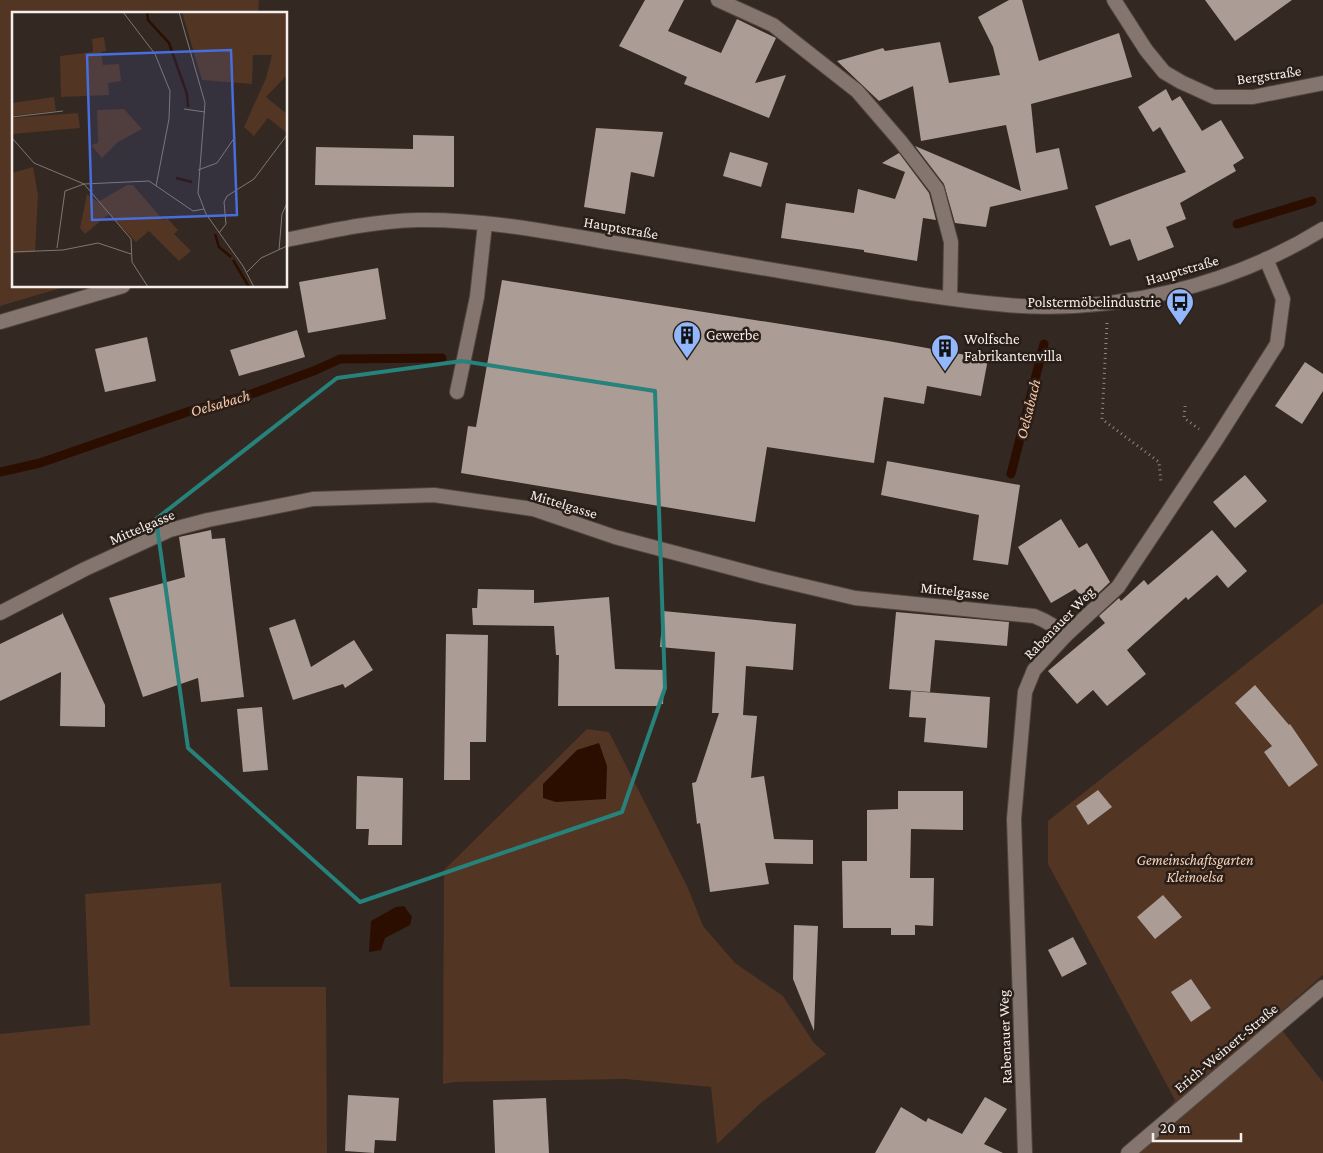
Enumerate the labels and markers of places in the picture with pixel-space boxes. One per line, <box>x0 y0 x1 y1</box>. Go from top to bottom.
bus stop icon: Polstermöbelindustrie <box>1165 287 1195 326</box>
place label: Polstermöbelindustrie <box>1027 294 1161 310</box>
building icon: Gewerbe <box>672 320 702 359</box>
place label: Gewerbe <box>706 327 760 343</box>
place label: Wolfsche Fabrikantenvilla <box>964 331 1062 364</box>
building icon: Wolfsche Fabrikantenvilla <box>930 333 960 372</box>

